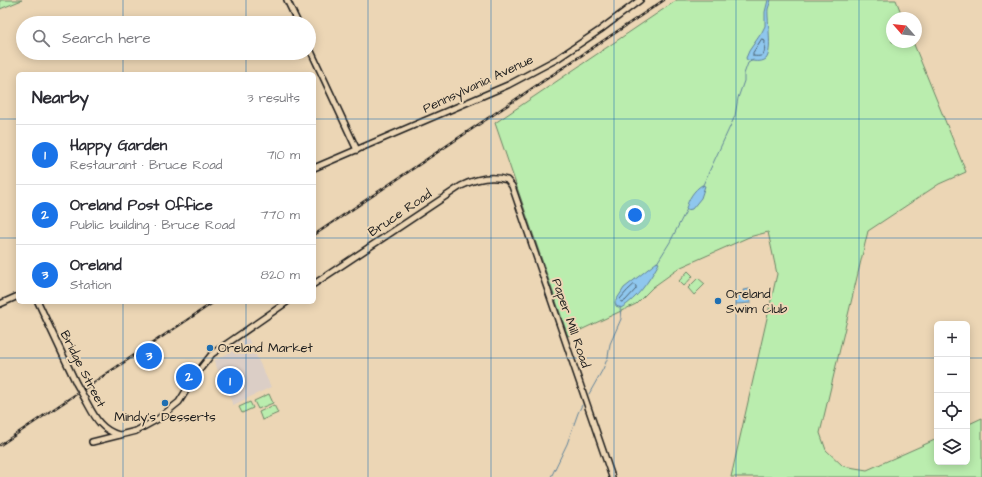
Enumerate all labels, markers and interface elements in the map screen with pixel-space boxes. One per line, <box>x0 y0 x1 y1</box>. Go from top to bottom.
north arrow <box>886 12 922 48</box>
search box <box>16 16 316 60</box>
icon: search <box>30 27 52 49</box>
text: Search here <box>62 28 151 49</box>
street label: Pennsylvania Avenue <box>420 51 537 118</box>
text: Nearby <box>32 86 89 110</box>
text: 3 results <box>247 89 300 107</box>
text: Happy Garden <box>70 135 167 156</box>
text: 1 <box>44 146 46 164</box>
text: 710 m <box>267 146 300 164</box>
text: Restaurant · Bruce Road <box>70 156 222 174</box>
street label: Bruce Road <box>365 185 436 241</box>
text: Oreland Post Office <box>70 195 213 216</box>
your location <box>625 205 645 225</box>
text: 2 <box>41 206 49 224</box>
text: 770 m <box>260 206 300 224</box>
text: Public building · Bruce Road <box>70 216 235 234</box>
text: Oreland <box>70 255 122 276</box>
text: 3 <box>42 266 48 284</box>
text: 820 m <box>261 266 300 284</box>
text: Station <box>70 276 111 294</box>
street label: Paper Mill Road <box>547 276 595 370</box>
place label: Oreland Swim Club <box>726 285 788 318</box>
marker: Oreland Swim Club <box>713 296 723 306</box>
map controls <box>934 321 970 465</box>
button: + <box>934 321 970 357</box>
street label: Bridge Street <box>55 327 110 412</box>
place label: Oreland Market <box>218 339 314 357</box>
pin: 3 <box>136 341 162 371</box>
marker: Oreland Market <box>205 343 215 353</box>
button: − <box>934 357 970 393</box>
pin: 2 <box>176 362 202 392</box>
pin: 1 <box>217 366 243 396</box>
button: locate <box>934 393 970 429</box>
marker: Mindy's Desserts <box>160 398 170 408</box>
place label: Mindy's Desserts <box>114 408 216 427</box>
button: layers <box>934 429 970 465</box>

